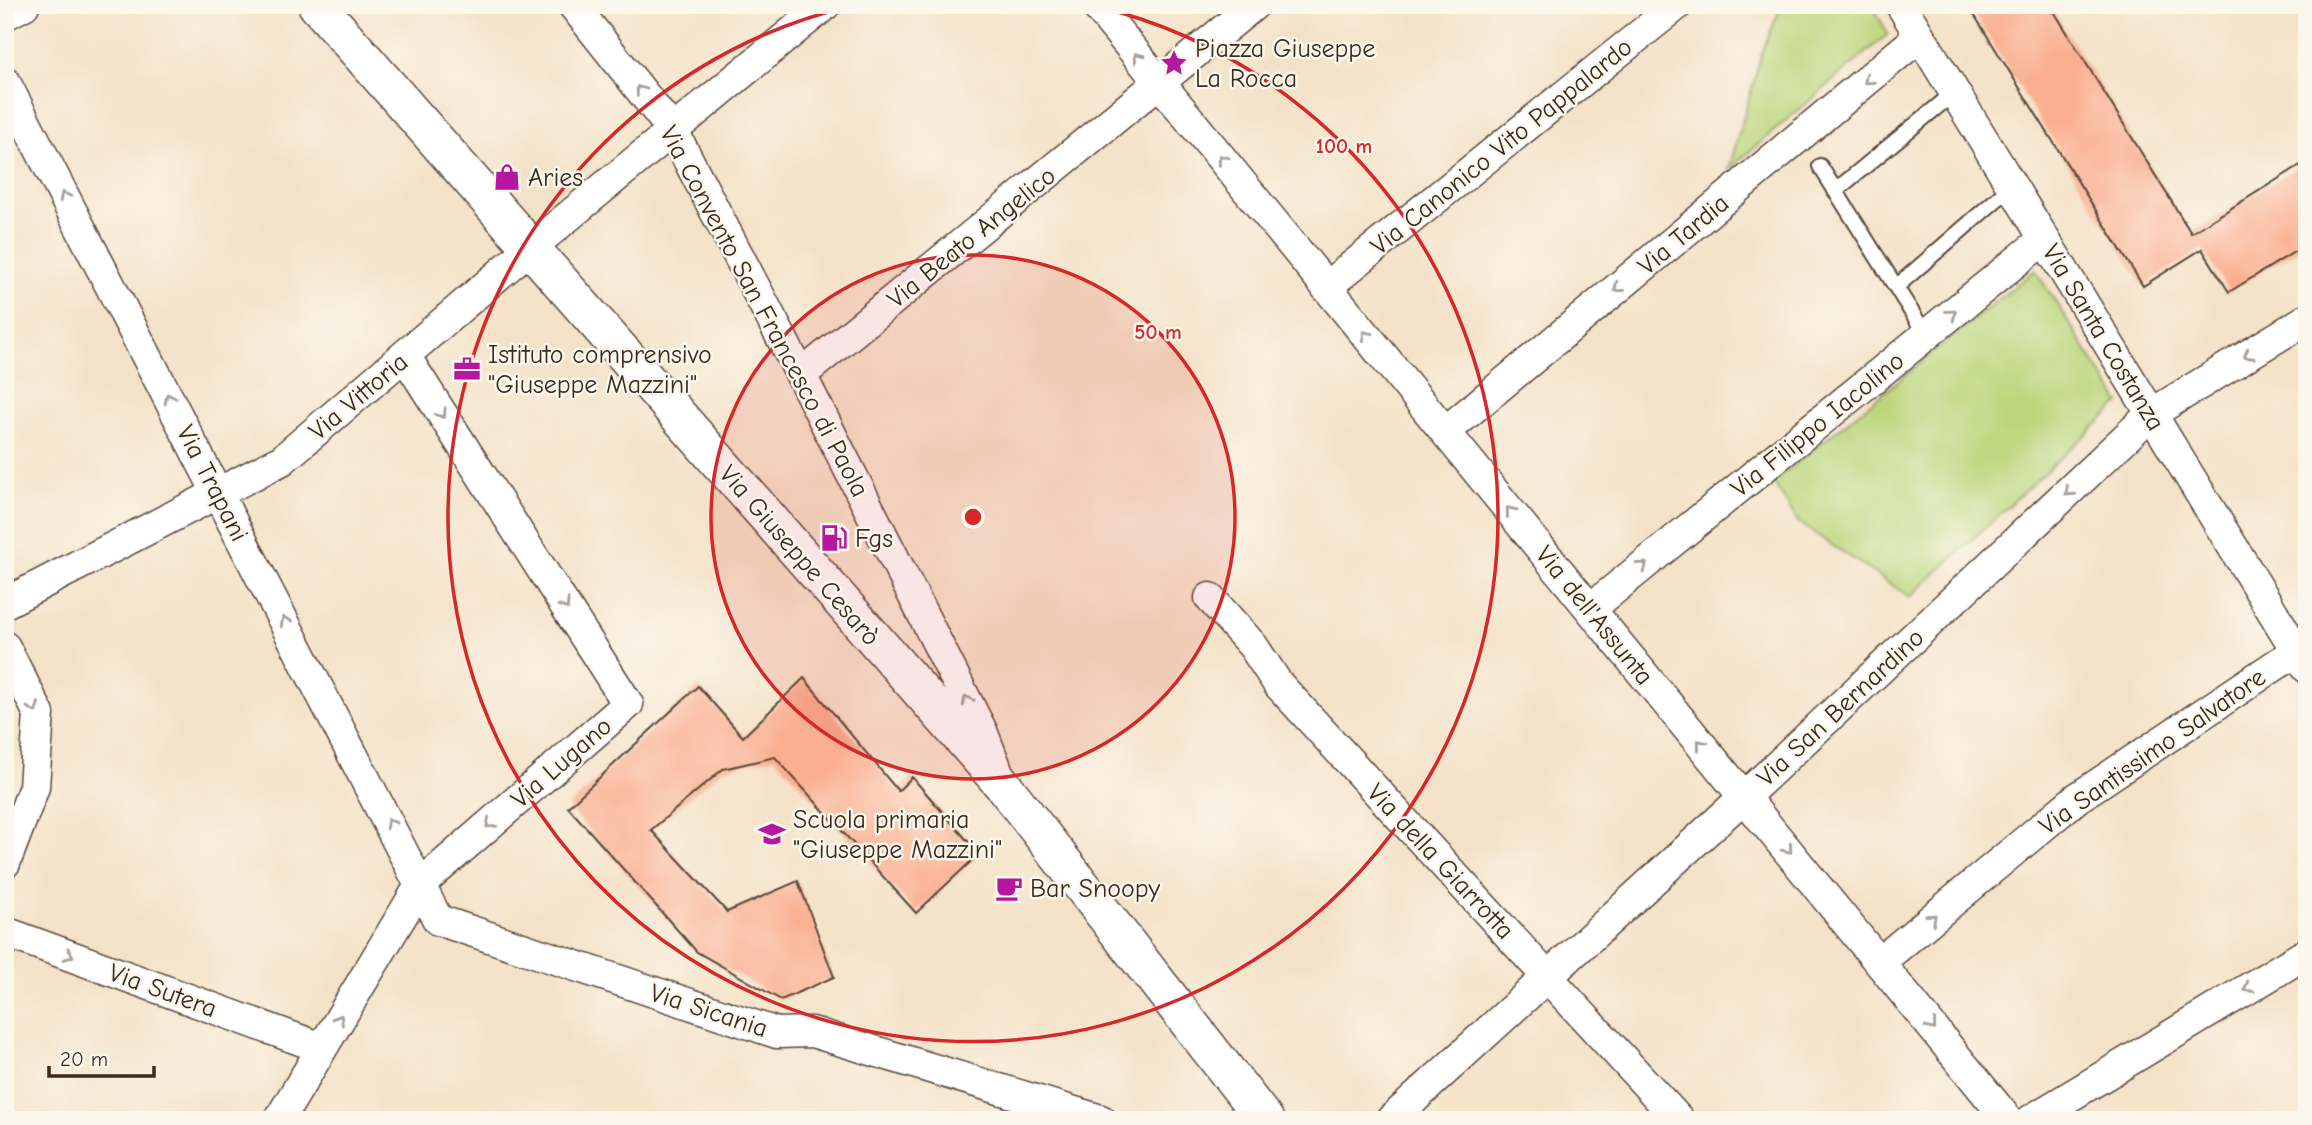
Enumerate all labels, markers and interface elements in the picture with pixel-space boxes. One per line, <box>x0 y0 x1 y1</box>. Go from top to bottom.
street label: Via Canonico Vito Pappalardo <box>1365 32 1638 262</box>
place label: Piazza Giuseppe La Rocca <box>1195 34 1375 94</box>
place icon: Piazza Giuseppe La Rocca <box>1159 48 1189 78</box>
one-way arrow <box>1134 53 1146 66</box>
one-way arrow <box>1863 72 1876 84</box>
one-way arrow <box>636 85 649 97</box>
street label: Via Convento San Francesco di Paola <box>653 121 875 502</box>
text: 100 m <box>1316 134 1372 158</box>
one-way arrow <box>1218 155 1230 168</box>
street label: Via Beato Angelico <box>881 161 1062 315</box>
shop icon: Aries <box>492 162 522 192</box>
place label: Aries <box>528 163 583 193</box>
street label: Via Tardia <box>1632 188 1735 281</box>
one-way arrow <box>59 191 73 203</box>
street label: Via Santa Costanza <box>2036 239 2171 436</box>
one-way arrow <box>1613 280 1625 293</box>
one-way arrow <box>1944 310 1957 322</box>
text: 50 m <box>1134 320 1182 344</box>
one-way arrow <box>1362 331 1374 344</box>
place label: Istituto comprensivo "Giuseppe Mazzini" <box>488 340 712 400</box>
street label: Via Filippo Iacolino <box>1725 346 1910 504</box>
street label: Via Vittoria <box>303 347 414 447</box>
one-way arrow <box>2243 347 2256 360</box>
office icon: Istituto comprensivo "Giuseppe Mazzini" <box>452 354 482 384</box>
one-way arrow <box>164 392 177 405</box>
one-way arrow <box>434 406 447 419</box>
street label: Via Trapani <box>170 420 254 547</box>
street label: Via Giuseppe Cesarò <box>713 459 886 652</box>
one-way arrow <box>2064 484 2077 497</box>
centre of rings <box>961 505 985 529</box>
one-way arrow <box>1506 507 1518 520</box>
fuel station icon: Fgs <box>819 523 849 553</box>
place label: Fgs <box>855 524 893 554</box>
street label: Via dell'Assunta <box>1529 540 1659 691</box>
one-way arrow <box>1635 562 1648 574</box>
one-way arrow <box>556 597 569 610</box>
one-way arrow <box>280 616 293 628</box>
street label: Via San Bernardino <box>1751 623 1930 793</box>
street label: Via Santissimo Salvatore <box>2034 662 2272 841</box>
one-way arrow <box>961 695 975 707</box>
one-way arrow <box>26 701 40 713</box>
street label: Via Lugano <box>505 711 618 815</box>
one-way arrow <box>1697 739 1709 752</box>
street label: Via della Giarrotta <box>1361 778 1520 946</box>
place label: Scuola primaria "Giuseppe Mazzini" <box>793 805 1002 865</box>
one-way arrow <box>485 816 498 828</box>
one-way arrow <box>384 818 398 830</box>
school or university icon: Scuola primaria "Giuseppe Mazzini" <box>757 819 787 849</box>
one-way arrow <box>1779 842 1792 854</box>
cafe icon: Bar Snoopy <box>994 873 1024 903</box>
place label: Bar Snoopy <box>1030 874 1160 904</box>
one-way arrow <box>1925 914 1937 927</box>
one-way arrow <box>63 947 75 961</box>
street label: Via Sutera <box>105 958 221 1024</box>
street label: Via Sicania <box>646 978 771 1044</box>
one-way arrow <box>2243 980 2256 993</box>
one-way arrow <box>331 1013 344 1026</box>
one-way arrow <box>1923 1018 1936 1030</box>
scale bar <box>49 1034 154 1078</box>
text: 20 m <box>60 1047 108 1071</box>

